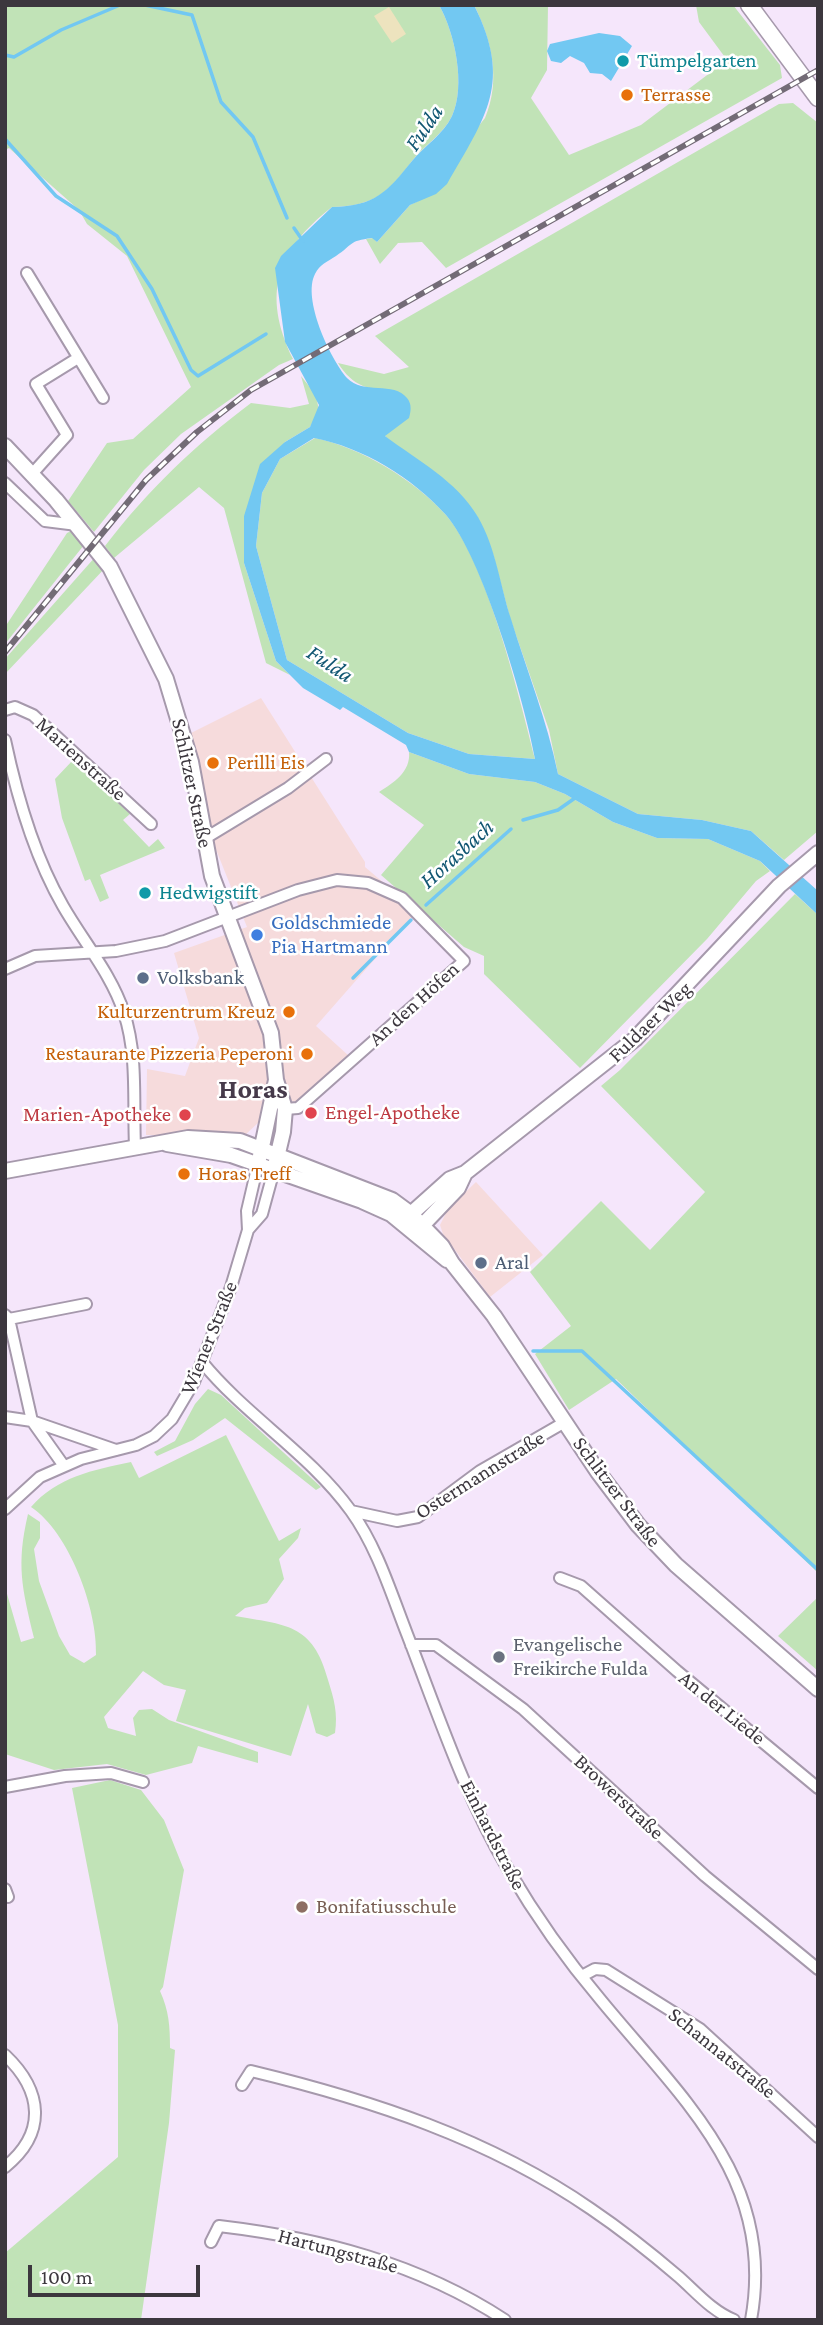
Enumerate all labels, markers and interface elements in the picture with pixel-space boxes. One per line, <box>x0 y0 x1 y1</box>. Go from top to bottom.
place label: Tümpelgarten <box>637 48 757 74</box>
marker: Tümpelgarten <box>615 53 631 69</box>
place label: Terrasse <box>641 82 711 108</box>
marker: Terrasse <box>619 87 635 103</box>
water label: Fulda <box>399 100 449 156</box>
water label: Fulda <box>302 639 358 689</box>
street label: Marienstraße <box>30 712 132 806</box>
street label: Schlitzer Straße <box>166 716 218 850</box>
place label: Perilli Eis <box>227 750 305 776</box>
marker: Perilli Eis <box>205 755 221 771</box>
water label: Horasbach <box>414 813 500 895</box>
place label: Hedwigstift <box>159 880 258 906</box>
marker: Hedwigstift <box>137 885 153 901</box>
place label: Goldschmiede Pia Hartmann <box>271 910 391 960</box>
marker: Goldschmiede Pia Hartmann <box>249 927 265 943</box>
street label: An den Höfen <box>363 957 465 1051</box>
place label: Volksbank <box>157 965 244 991</box>
marker: Volksbank <box>135 970 151 986</box>
street label: Fuldaer Weg <box>603 976 697 1068</box>
place label: Kulturzentrum Kreuz <box>97 999 275 1025</box>
marker: Kulturzentrum Kreuz <box>281 1004 297 1020</box>
place label: Restaurante Pizzeria Peperoni <box>45 1041 293 1067</box>
marker: Restaurante Pizzeria Peperoni <box>299 1046 315 1062</box>
district label: Horas <box>218 1072 288 1106</box>
place label: Engel-Apotheke <box>325 1100 460 1126</box>
place label: Marien-Apotheke <box>23 1102 171 1128</box>
marker: Engel-Apotheke <box>303 1105 319 1121</box>
marker: Marien-Apotheke <box>177 1107 193 1123</box>
place label: Horas Treff <box>198 1161 291 1187</box>
marker: Horas Treff <box>176 1166 192 1182</box>
place label: Aral <box>495 1250 529 1276</box>
marker: Aral <box>473 1255 489 1271</box>
street label: Wiener Straße <box>175 1278 243 1398</box>
street label: Ostermannstraße <box>411 1425 549 1525</box>
street label: Schlitzer Straße <box>567 1432 667 1552</box>
place label: Evangelische Freikirche Fulda <box>513 1632 648 1682</box>
marker: Evangelische Freikirche Fulda <box>491 1649 507 1665</box>
street label: An der Liede <box>674 1665 770 1751</box>
street label: Browerstraße <box>569 1749 669 1845</box>
street label: Einhardstraße <box>455 1776 531 1894</box>
place label: Bonifatiusschule <box>316 1894 456 1920</box>
marker: Bonifatiusschule <box>294 1899 310 1915</box>
street label: Schannatstraße <box>663 2002 781 2104</box>
street label: Hartungstraße <box>275 2223 401 2279</box>
scale bar <box>32 2252 203 2296</box>
text: 100 m <box>41 2265 93 2289</box>

